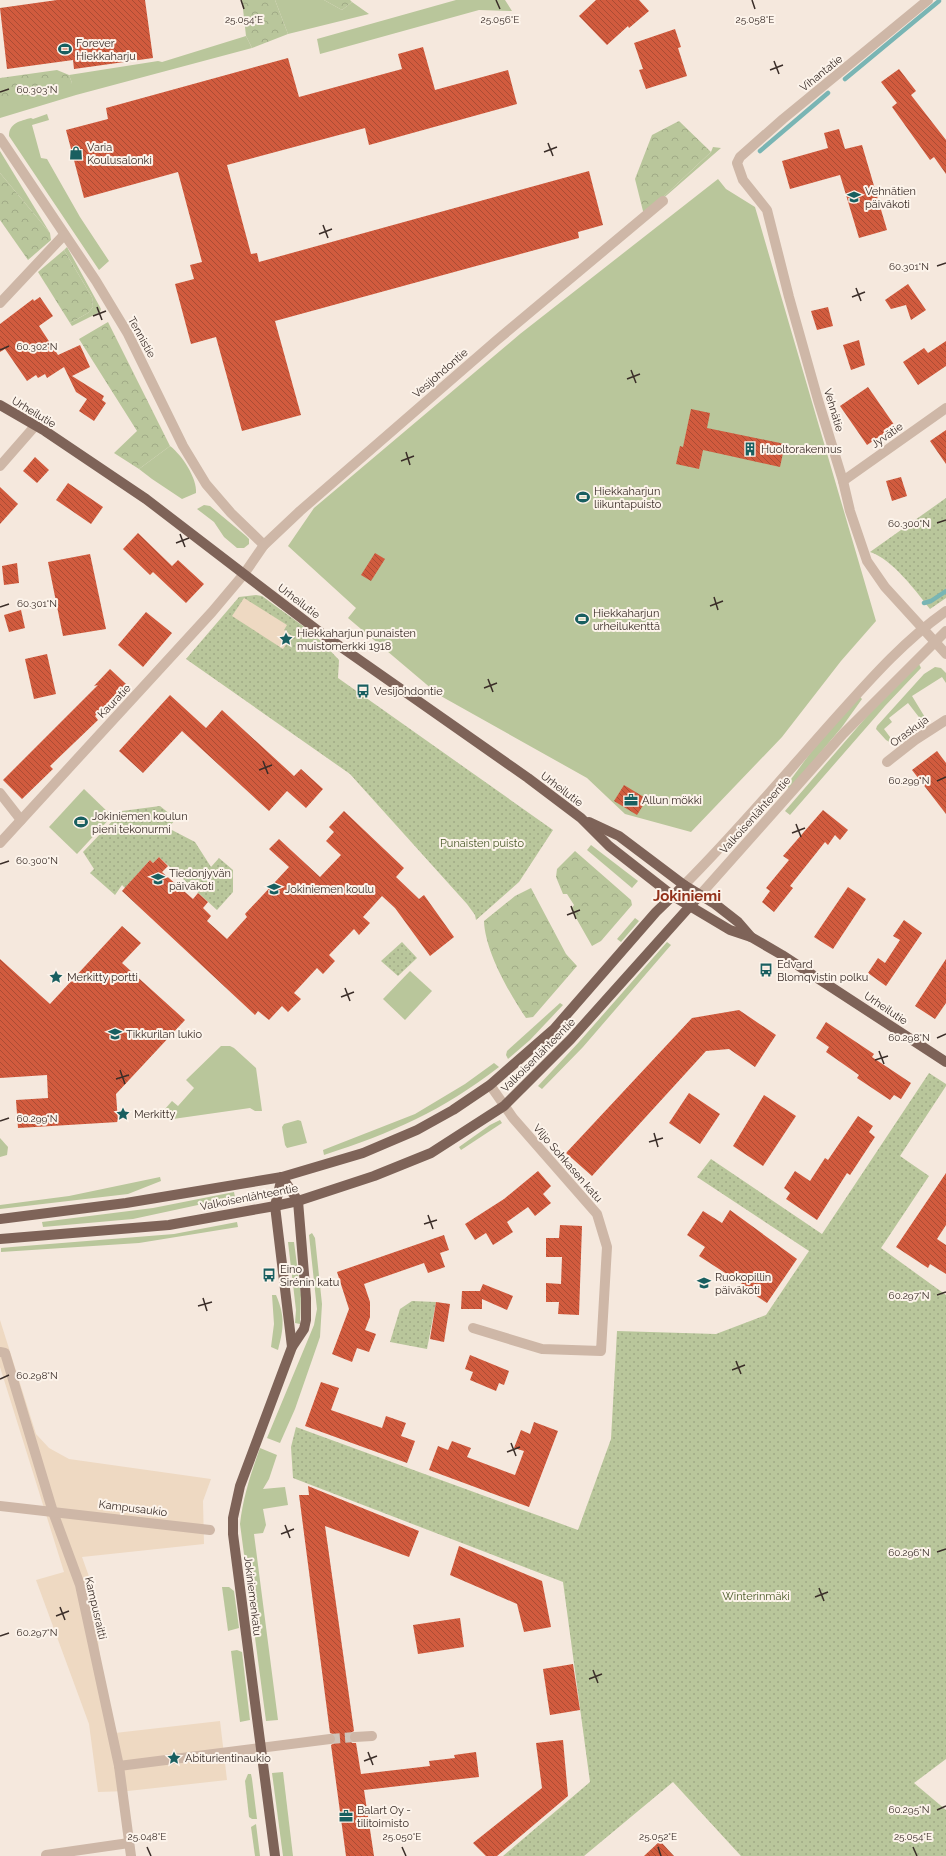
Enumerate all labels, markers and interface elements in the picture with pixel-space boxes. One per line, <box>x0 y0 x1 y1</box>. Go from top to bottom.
text: 25.054°E <box>225 14 263 25</box>
text: 25.056°E <box>481 14 519 25</box>
text: 25.058°E <box>736 14 774 25</box>
place label: Forever Hiekkaharju <box>76 37 136 63</box>
sports icon: Forever Hiekkaharju <box>57 41 73 57</box>
street label: Vihantatie <box>797 52 846 94</box>
text: 60.303°N <box>17 84 58 95</box>
place label: Varia Koulusalonki <box>87 141 152 167</box>
shop icon: Varia Koulusalonki <box>68 145 84 161</box>
place label: Vehnätien päiväkoti <box>865 185 916 211</box>
school or university icon: Vehnätien päiväkoti <box>846 189 862 205</box>
text: 60.301°N <box>889 261 929 272</box>
street label: Tennistie <box>125 314 158 361</box>
text: 60.302°N <box>17 341 57 352</box>
street label: Vesijohdontie <box>410 346 471 401</box>
street label: Vehnätie <box>821 387 846 434</box>
street label: Urheilutie <box>9 394 59 431</box>
street label: Jyvätie <box>869 420 906 451</box>
building icon: Huoltorakennus <box>742 441 758 457</box>
place label: Huoltorakennus <box>761 443 842 456</box>
place label: Hiekkaharjun liikuntapuisto <box>594 485 662 511</box>
sports icon: Hiekkaharjun liikuntapuisto <box>575 489 591 505</box>
text: 60.300°N <box>888 518 930 529</box>
street label: Urheilutie <box>275 581 323 622</box>
text: 60.301°N <box>17 598 57 609</box>
place label: Hiekkaharjun urheilukenttä <box>593 607 660 633</box>
sports icon: Hiekkaharjun urheilukenttä <box>574 611 590 627</box>
place label: Hiekkaharjun punaisten muistomerkki 1918 <box>297 627 416 653</box>
place icon: Hiekkaharjun punaisten muistomerkki 1918 <box>278 631 294 647</box>
street label: Kauratie <box>95 681 134 721</box>
bus stop icon: Vesijohdontie <box>355 683 371 699</box>
place label: Vesijohdontie <box>374 685 443 698</box>
street label: Oraskuja <box>888 713 931 750</box>
street label: Urheilutie <box>538 769 586 810</box>
street label: Valkoisenlähteentie <box>717 774 794 857</box>
text: 60.299°N <box>888 775 930 786</box>
office icon: Allun mökki <box>623 792 639 808</box>
place label: Allun mökki <box>642 794 702 807</box>
place label: Jokiniemen koulun pieni tekonurmi <box>92 810 188 836</box>
sports icon: Jokiniemen koulun pieni tekonurmi <box>73 814 89 830</box>
park label: Punaisten puisto <box>440 837 524 850</box>
text: 60.300°N <box>16 855 58 866</box>
place label: Tiedonjyvän päiväkoti <box>169 867 231 893</box>
school or university icon: Tiedonjyvän päiväkoti <box>150 871 166 887</box>
school or university icon: Jokiniemen koulu <box>266 881 282 897</box>
place label: Jokiniemen koulu <box>285 883 374 896</box>
district label: Jokiniemi <box>653 887 721 905</box>
place label: Edvard Blomqvistin polku <box>777 958 868 984</box>
bus stop icon: Edvard Blomqvistin polku <box>758 962 774 978</box>
place icon: Merkitty portti <box>48 969 64 985</box>
place label: Merkitty portti <box>67 971 138 984</box>
street label: Urheilutie <box>862 989 910 1028</box>
street label: Valkoisenlähteentie <box>499 1015 578 1095</box>
school or university icon: Tikkurilan lukio <box>107 1026 123 1042</box>
place label: Tikkurilan lukio <box>126 1028 203 1041</box>
text: 60.298°N <box>888 1032 930 1043</box>
place icon: Merkitty <box>115 1106 131 1122</box>
place label: Merkitty <box>134 1108 175 1121</box>
text: 60.299°N <box>16 1113 58 1124</box>
street label: Viljo Sohkasen katu <box>530 1122 605 1205</box>
street label: Valkoisenlähteentie <box>199 1182 300 1213</box>
place label: Eino Sirénin katu <box>280 1263 339 1289</box>
bus stop icon: Eino Sirénin katu <box>261 1267 277 1283</box>
place label: Ruokopillin päiväkoti <box>715 1271 771 1297</box>
school or university icon: Ruokopillin päiväkoti <box>696 1275 712 1291</box>
text: 60.297°N <box>889 1290 929 1301</box>
text: 60.298°N <box>16 1370 58 1381</box>
street label: Kampusaukio <box>98 1498 168 1519</box>
text: 60.296°N <box>888 1547 930 1558</box>
street label: Jokiniemenkatu <box>241 1555 264 1637</box>
street label: Kampusraitti <box>82 1576 109 1641</box>
park label: Winterinmäki <box>722 1590 790 1603</box>
text: 60.297°N <box>17 1627 57 1638</box>
place icon: Abiturientinaukio <box>166 1750 182 1766</box>
place label: Abiturientinaukio <box>185 1752 271 1765</box>
place label: Balart Oy - tilitoimisto <box>357 1804 411 1830</box>
text: 60.295°N <box>889 1804 929 1815</box>
office icon: Balart Oy - tilitoimisto <box>338 1808 354 1824</box>
text: 25.048°E <box>128 1831 166 1842</box>
text: 25.050°E <box>383 1831 421 1842</box>
text: 25.052°E <box>639 1831 677 1842</box>
text: 25.054°E <box>894 1831 932 1842</box>

